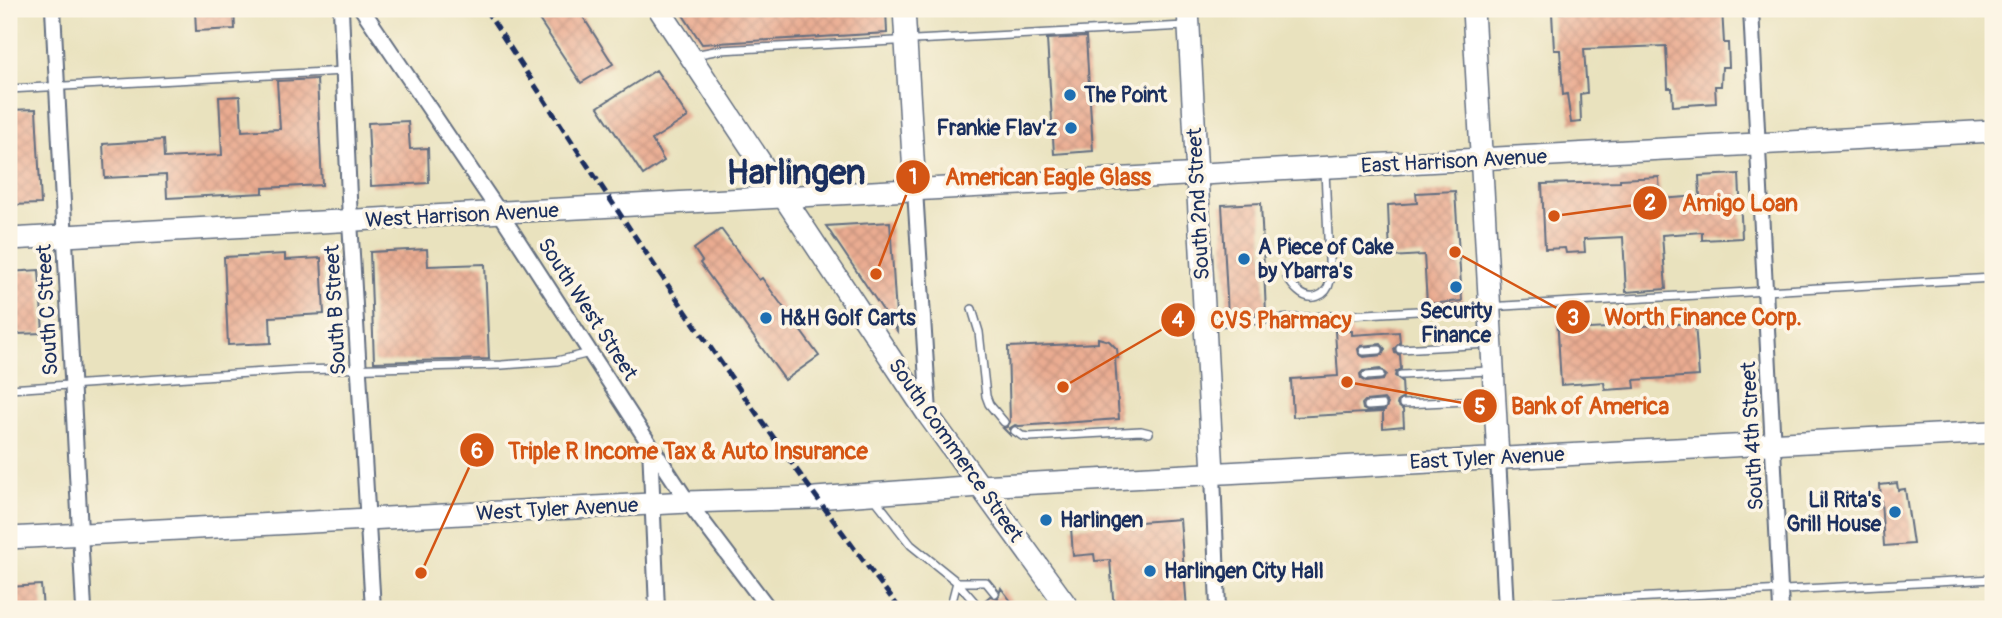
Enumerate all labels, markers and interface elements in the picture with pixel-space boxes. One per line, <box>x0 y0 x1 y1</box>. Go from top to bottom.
place label: The Point <box>1083 82 1167 109</box>
marker: The Point <box>1062 87 1078 103</box>
place label: Frankie Flav'z <box>936 115 1057 142</box>
marker: Frankie Flav'z <box>1063 120 1079 136</box>
street label: South 2nd Street <box>1181 127 1216 281</box>
street label: East Harrison Avenue <box>1360 143 1548 180</box>
district label: Harlingen <box>727 151 865 195</box>
callout: American Eagle Glass <box>896 155 1165 199</box>
text: American Eagle Glass <box>945 163 1152 192</box>
text: 1 <box>909 164 917 191</box>
callout: Amigo Loan <box>1633 181 1812 225</box>
text: Amigo Loan <box>1682 189 1798 218</box>
text: 2 <box>1644 190 1656 217</box>
street label: West Harrison Avenue <box>364 197 560 234</box>
street label: South West Street <box>531 233 644 386</box>
place label: A Piece of Cake by Ybarra's <box>1258 234 1394 285</box>
street label: South C Street <box>31 243 64 376</box>
street label: South B Street <box>319 244 352 376</box>
marker: A Piece of Cake by Ybarra's <box>1236 251 1252 267</box>
marker: Security Finance <box>1448 279 1464 295</box>
callout: Worth Finance Corp. <box>1556 295 1816 339</box>
callout: CVS Pharmacy <box>1161 298 1365 342</box>
place label: Security Finance <box>1420 298 1492 349</box>
text: Worth Finance Corp. <box>1604 303 1802 332</box>
place label: H&H Golf Carts <box>780 305 916 332</box>
text: 3 <box>1567 305 1579 332</box>
text: CVS Pharmacy <box>1210 306 1352 335</box>
text: 4 <box>1172 307 1185 334</box>
marker: H&H Golf Carts <box>758 310 774 326</box>
street label: South Commerce Street <box>882 353 1030 548</box>
street label: South 4th Street <box>1735 360 1770 511</box>
callout: Bank of America <box>1462 384 1683 428</box>
text: Bank of America <box>1511 392 1669 421</box>
text: 5 <box>1474 394 1486 421</box>
callout: Triple R Income Tax & Auto Insurance <box>459 428 882 472</box>
text: Triple R Income Tax & Auto Insurance <box>507 437 869 466</box>
text: 6 <box>471 438 483 465</box>
street label: East Tyler Avenue <box>1409 441 1566 476</box>
place label: Lil Rita's Grill House <box>1786 487 1882 538</box>
street label: West Tyler Avenue <box>475 492 640 527</box>
marker: Lil Rita's Grill House <box>1887 504 1903 520</box>
place label: Harlingen <box>1060 507 1143 534</box>
marker: Harlingen <box>1038 512 1054 528</box>
place label: Harlingen City Hall <box>1164 558 1324 585</box>
marker: Harlingen City Hall <box>1142 563 1158 579</box>

